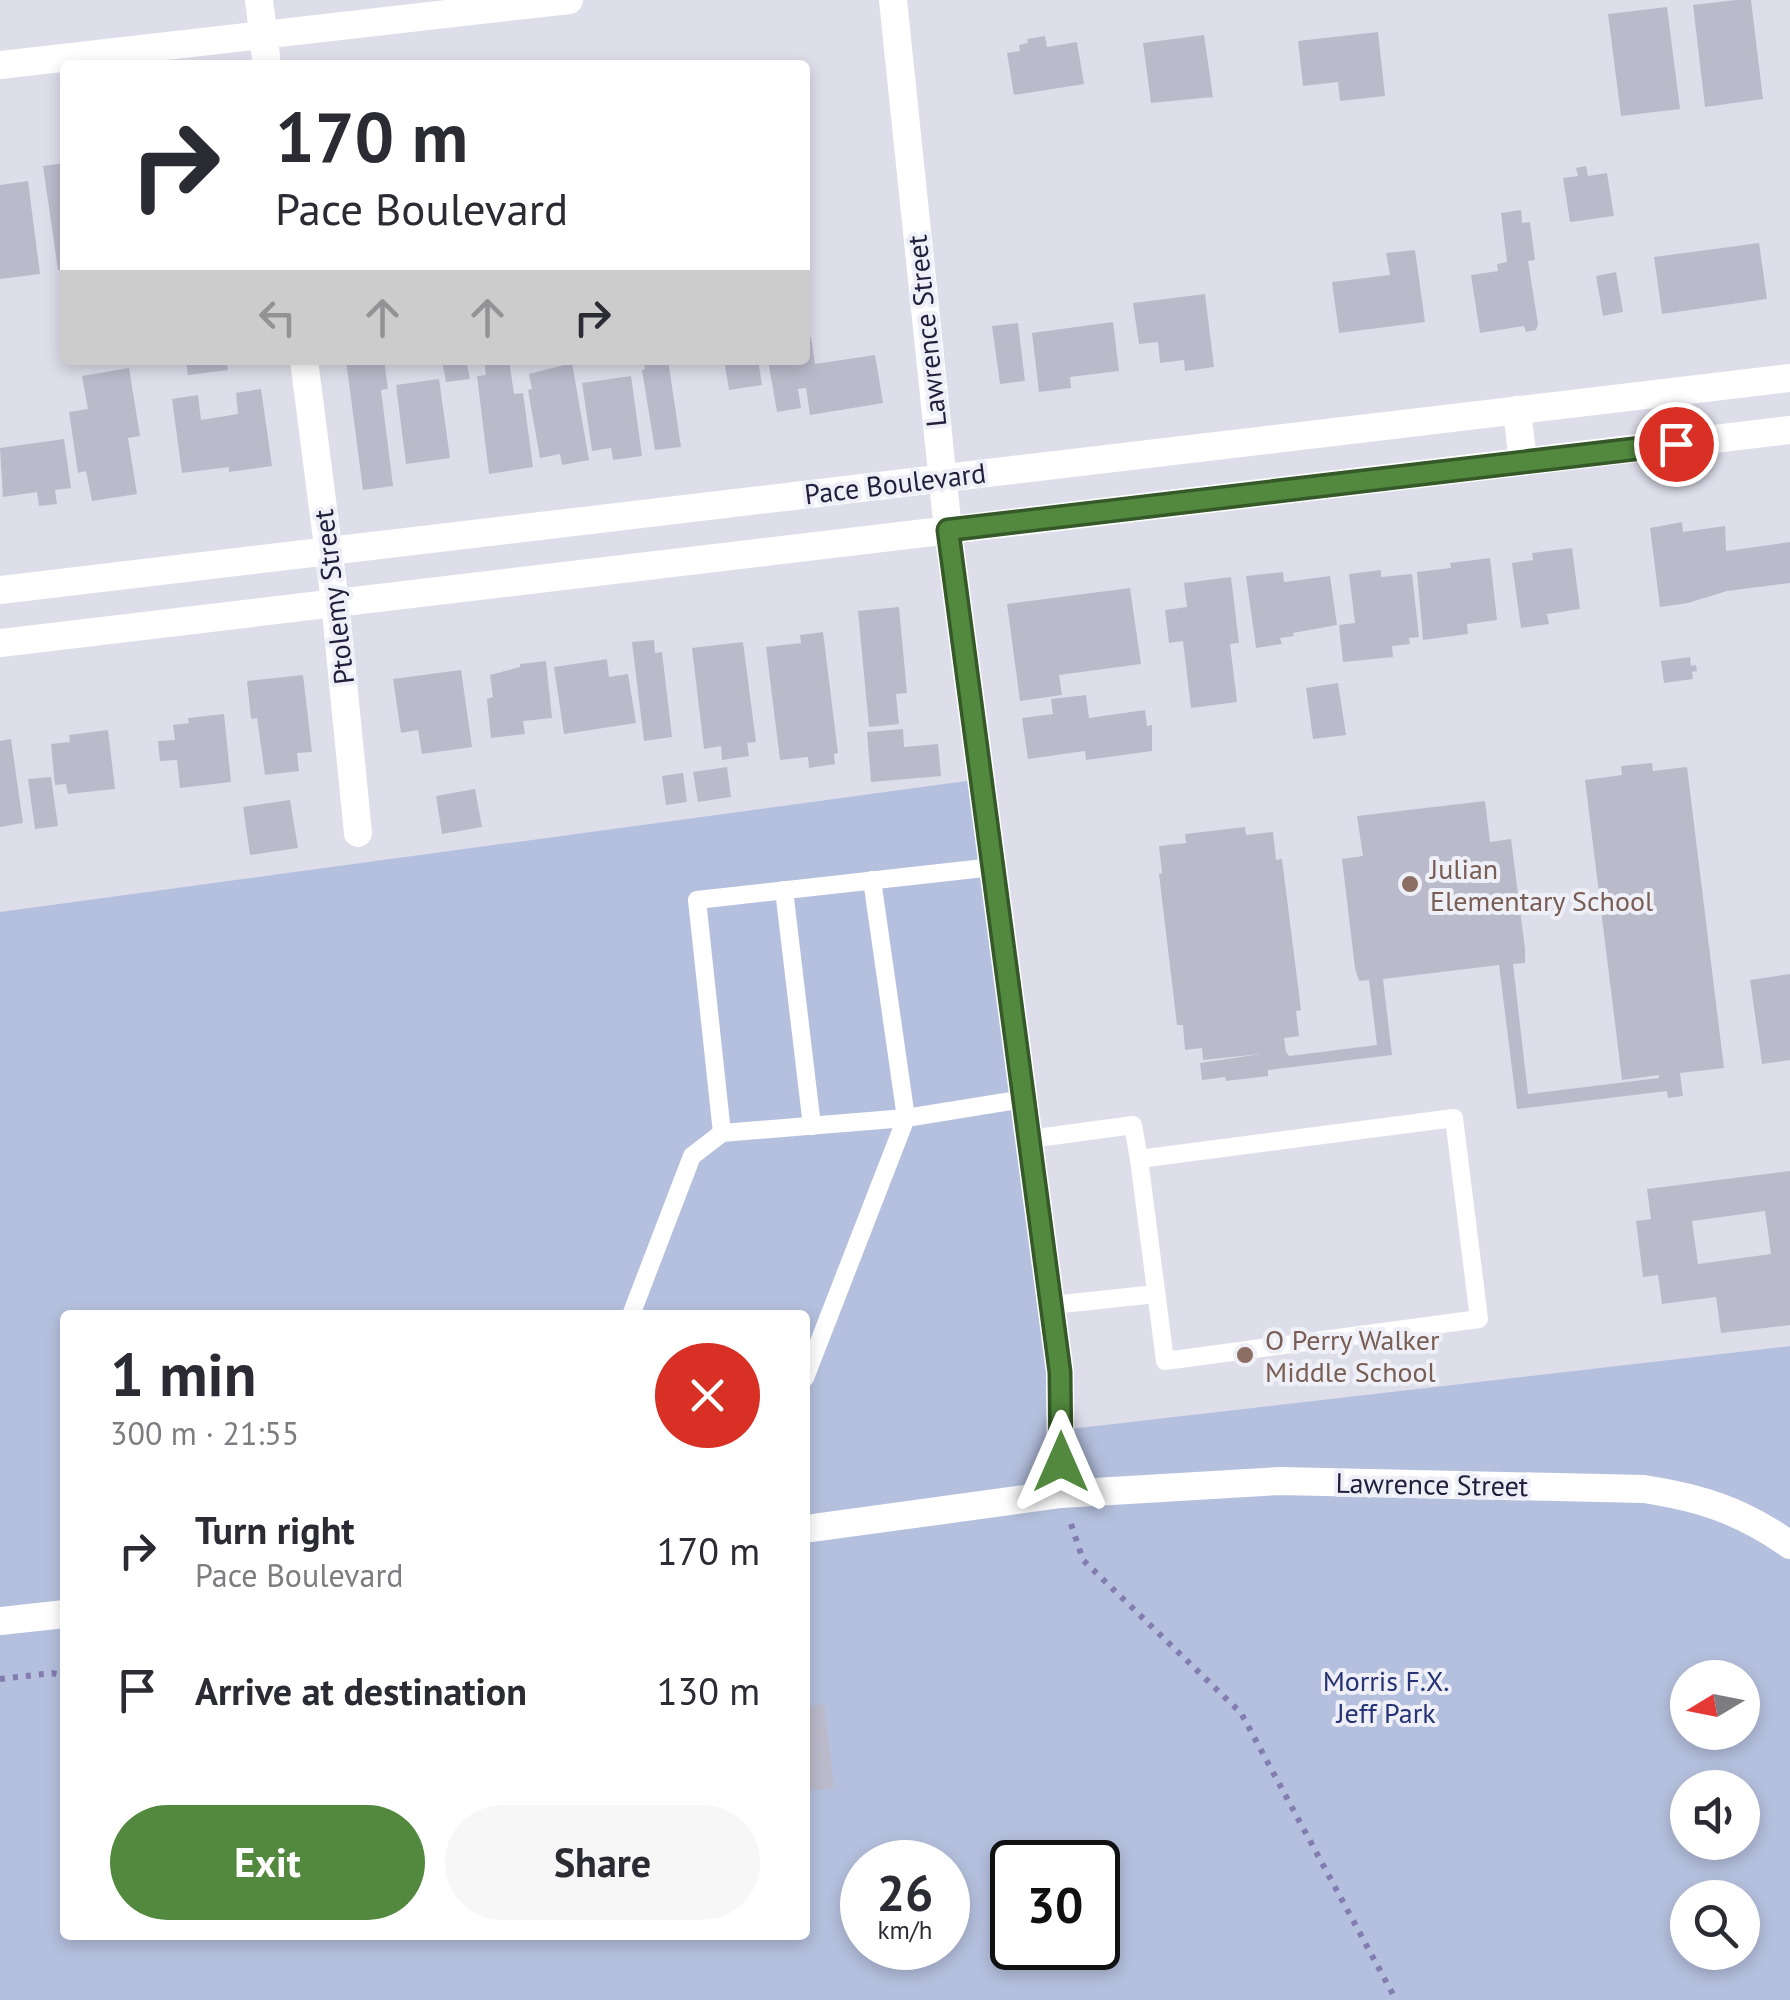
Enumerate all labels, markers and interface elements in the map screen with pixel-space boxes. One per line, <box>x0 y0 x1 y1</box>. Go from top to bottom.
text: 170 m <box>275 91 468 181</box>
icon: right <box>110 100 240 230</box>
text: Pace Boulevard <box>275 179 568 237</box>
street label: Lawrence Street <box>897 233 954 429</box>
icon: left <box>250 290 305 345</box>
icon: ahead <box>355 290 410 345</box>
icon: ahead <box>460 290 515 345</box>
icon: right <box>565 290 620 345</box>
pin <box>1634 402 1719 487</box>
icon: arrive <box>1649 417 1704 472</box>
street label: Pace Boulevard <box>802 454 988 512</box>
street label: Ptolemy Street <box>304 507 362 687</box>
place label: Julian Elementary School <box>1429 850 1653 919</box>
marker: Julian Elementary School <box>1399 873 1421 895</box>
place label: O Perry Walker Middle School <box>1265 1321 1440 1390</box>
text: 1 min <box>110 1335 256 1413</box>
button: close <box>655 1343 760 1448</box>
marker: O Perry Walker Middle School <box>1234 1344 1256 1366</box>
position arrow <box>1009 1410 1113 1514</box>
text: 300 m · 21:55 <box>110 1412 299 1454</box>
street label: Lawrence Street <box>1335 1464 1529 1504</box>
text: Turn right <box>195 1505 355 1554</box>
icon: right <box>110 1523 165 1578</box>
text: 170 m <box>657 1526 760 1575</box>
text: Pace Boulevard <box>195 1554 404 1596</box>
north arrow <box>1670 1660 1760 1750</box>
map controls <box>1670 1660 1760 1970</box>
park label: Morris F.X. Jeff Park <box>1323 1662 1449 1731</box>
icon: arrive <box>110 1663 165 1718</box>
text: Arrive at destination <box>195 1666 527 1715</box>
text: 130 m <box>657 1666 760 1715</box>
button: sound <box>1670 1770 1760 1860</box>
button: Exit <box>110 1805 425 1920</box>
button: Share <box>445 1805 760 1920</box>
speed limit sign: 30 <box>990 1840 1120 1970</box>
text: 26 <box>877 1860 933 1925</box>
button: search <box>1670 1880 1760 1970</box>
text: km/h <box>878 1914 932 1946</box>

